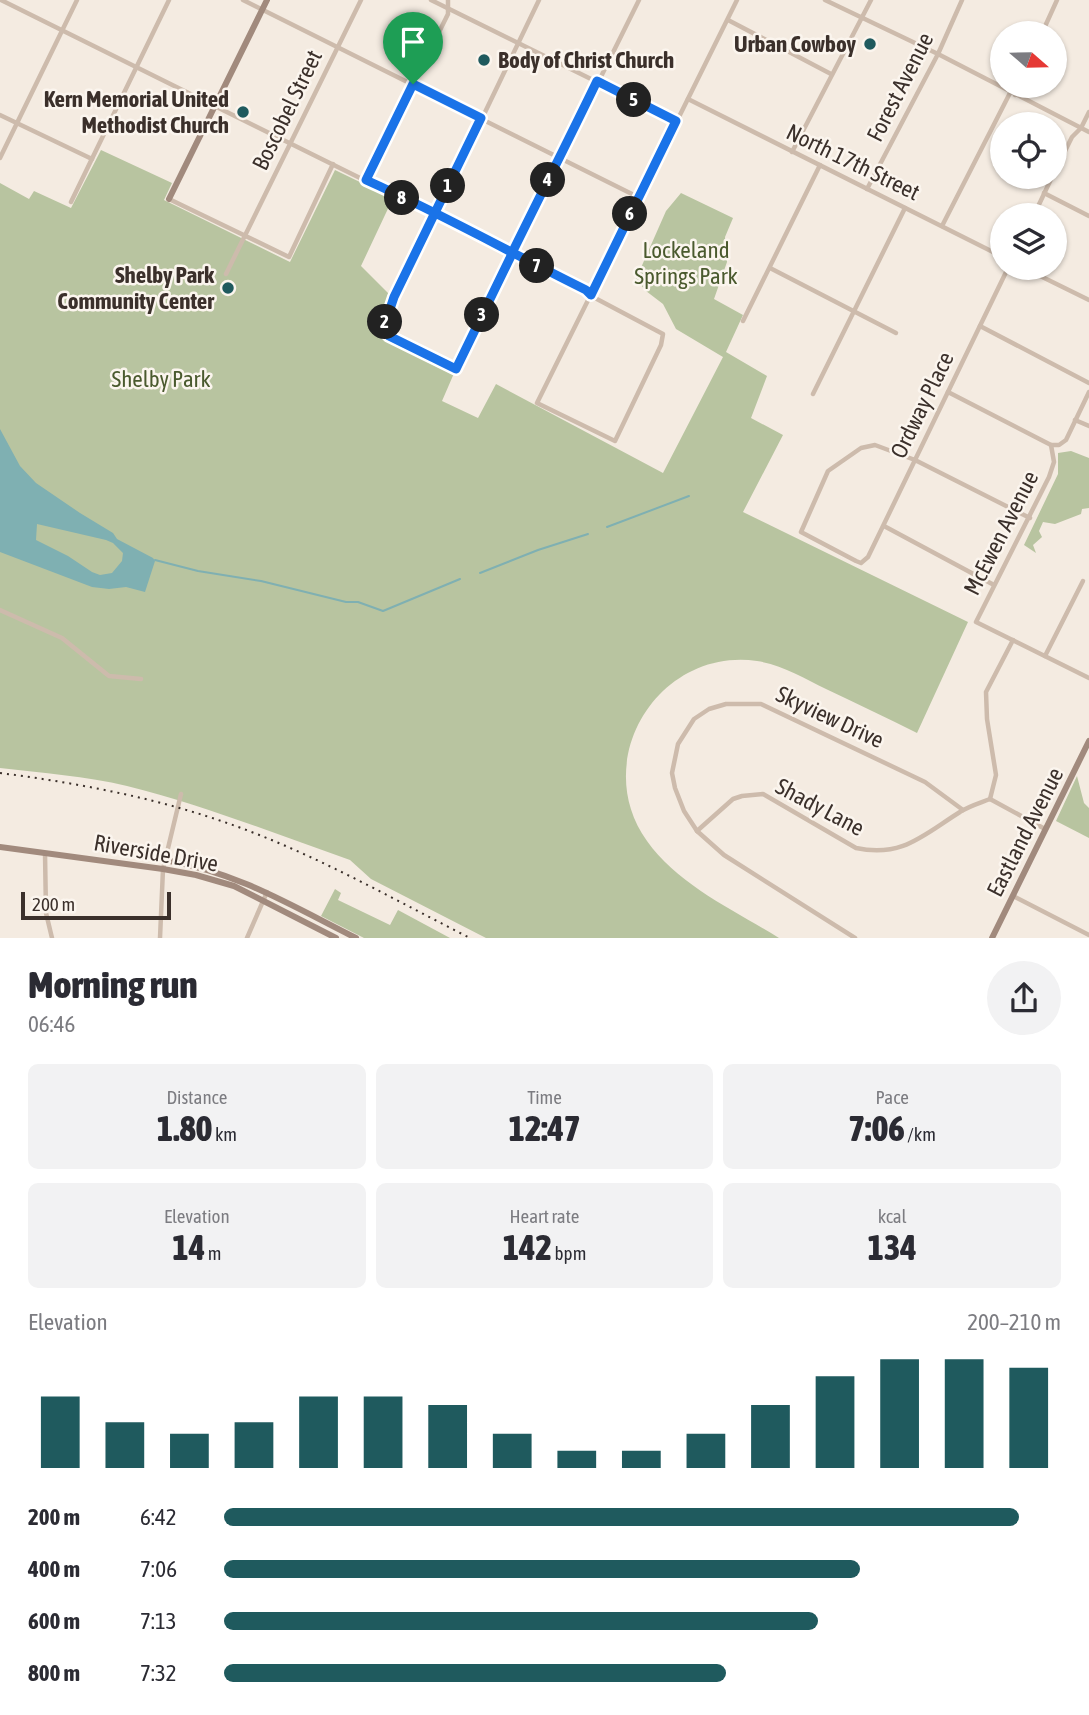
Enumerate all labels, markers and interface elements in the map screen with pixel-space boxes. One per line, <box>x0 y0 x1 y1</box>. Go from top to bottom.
pin <box>383 12.0 443 84</box>
north arrow <box>990 21 1068 98</box>
map controls <box>990 21 1067 280</box>
icon: arrive <box>394 23 432 61</box>
street label: Forest Avenue <box>862 28 938 146</box>
place label: Urban Cowboy <box>734 31 857 57</box>
marker: Urban Cowboy <box>862 36 878 52</box>
street label: Boscobel Street <box>247 46 327 174</box>
place label: Body of Christ Church <box>498 47 674 73</box>
marker: Body of Christ Church <box>476 52 492 68</box>
pin: 5 <box>616 82 652 118</box>
place label: Kern Memorial United Methodist Church <box>44 86 229 138</box>
text: 5 <box>629 88 638 110</box>
marker: Kern Memorial United Methodist Church <box>235 104 251 120</box>
button: locate <box>990 112 1067 189</box>
street label: North 17th Street <box>782 119 924 205</box>
pin: 4 <box>530 162 566 198</box>
pin: 1 <box>430 168 466 204</box>
text: 4 <box>543 168 552 190</box>
text: 1 <box>443 174 452 196</box>
pin: 8 <box>384 180 420 216</box>
text: 8 <box>397 186 406 208</box>
pin: 6 <box>612 196 648 232</box>
text: 6 <box>625 202 634 224</box>
button: layers <box>990 203 1067 280</box>
park label: Lockeland Springs Park <box>634 237 738 289</box>
pin: 7 <box>520 248 554 284</box>
text: 7 <box>532 254 541 276</box>
place label: Shelby Park Community Center <box>57 262 215 314</box>
marker: Shelby Park Community Center <box>220 280 236 296</box>
pin: 3 <box>464 298 500 332</box>
text: 3 <box>477 303 486 325</box>
pin: 2 <box>368 304 402 340</box>
text: 2 <box>380 310 389 332</box>
street label: Ordway Place <box>885 348 959 462</box>
park label: Shelby Park <box>111 366 211 392</box>
street label: McEwen Avenue <box>959 467 1043 599</box>
street label: Skyview Drive <box>772 681 888 753</box>
street label: Eastland Avenue <box>981 763 1069 901</box>
street label: Shady Lane <box>771 773 869 841</box>
street label: Riverside Drive <box>92 829 220 877</box>
scale bar <box>21 889 172 921</box>
text: 200 m <box>32 893 75 915</box>
button: share <box>987 961 1061 1035</box>
text: Morning run <box>28 963 198 1006</box>
text: 06:46 <box>28 1011 75 1037</box>
text: Distance <box>166 1086 227 1108</box>
text: Time <box>527 1086 562 1108</box>
text: Pace <box>875 1086 909 1108</box>
text: 1.80 <box>157 1108 212 1148</box>
text: 12:47 <box>508 1108 581 1148</box>
text: 7:06 <box>848 1108 905 1148</box>
text: km <box>212 1123 237 1145</box>
text: /km <box>905 1123 936 1145</box>
text: Elevation <box>164 1205 230 1227</box>
text: Heart rate <box>510 1205 579 1227</box>
text: kcal <box>878 1205 907 1227</box>
text: 14 <box>172 1227 205 1267</box>
text: 142 <box>503 1227 552 1267</box>
text: 134 <box>867 1227 917 1267</box>
text: m <box>205 1242 221 1264</box>
text: bpm <box>552 1242 586 1264</box>
text: Elevation <box>28 1309 108 1335</box>
text: 200–210 m <box>967 1309 1061 1335</box>
text: 200 m <box>28 1504 80 1530</box>
text: 6:42 <box>140 1504 177 1530</box>
text: 400 m <box>28 1556 80 1582</box>
text: 7:06 <box>140 1556 177 1582</box>
text: 600 m <box>28 1608 80 1634</box>
text: 7:13 <box>140 1608 177 1634</box>
text: 800 m <box>28 1660 80 1686</box>
text: 7:32 <box>140 1660 177 1686</box>

